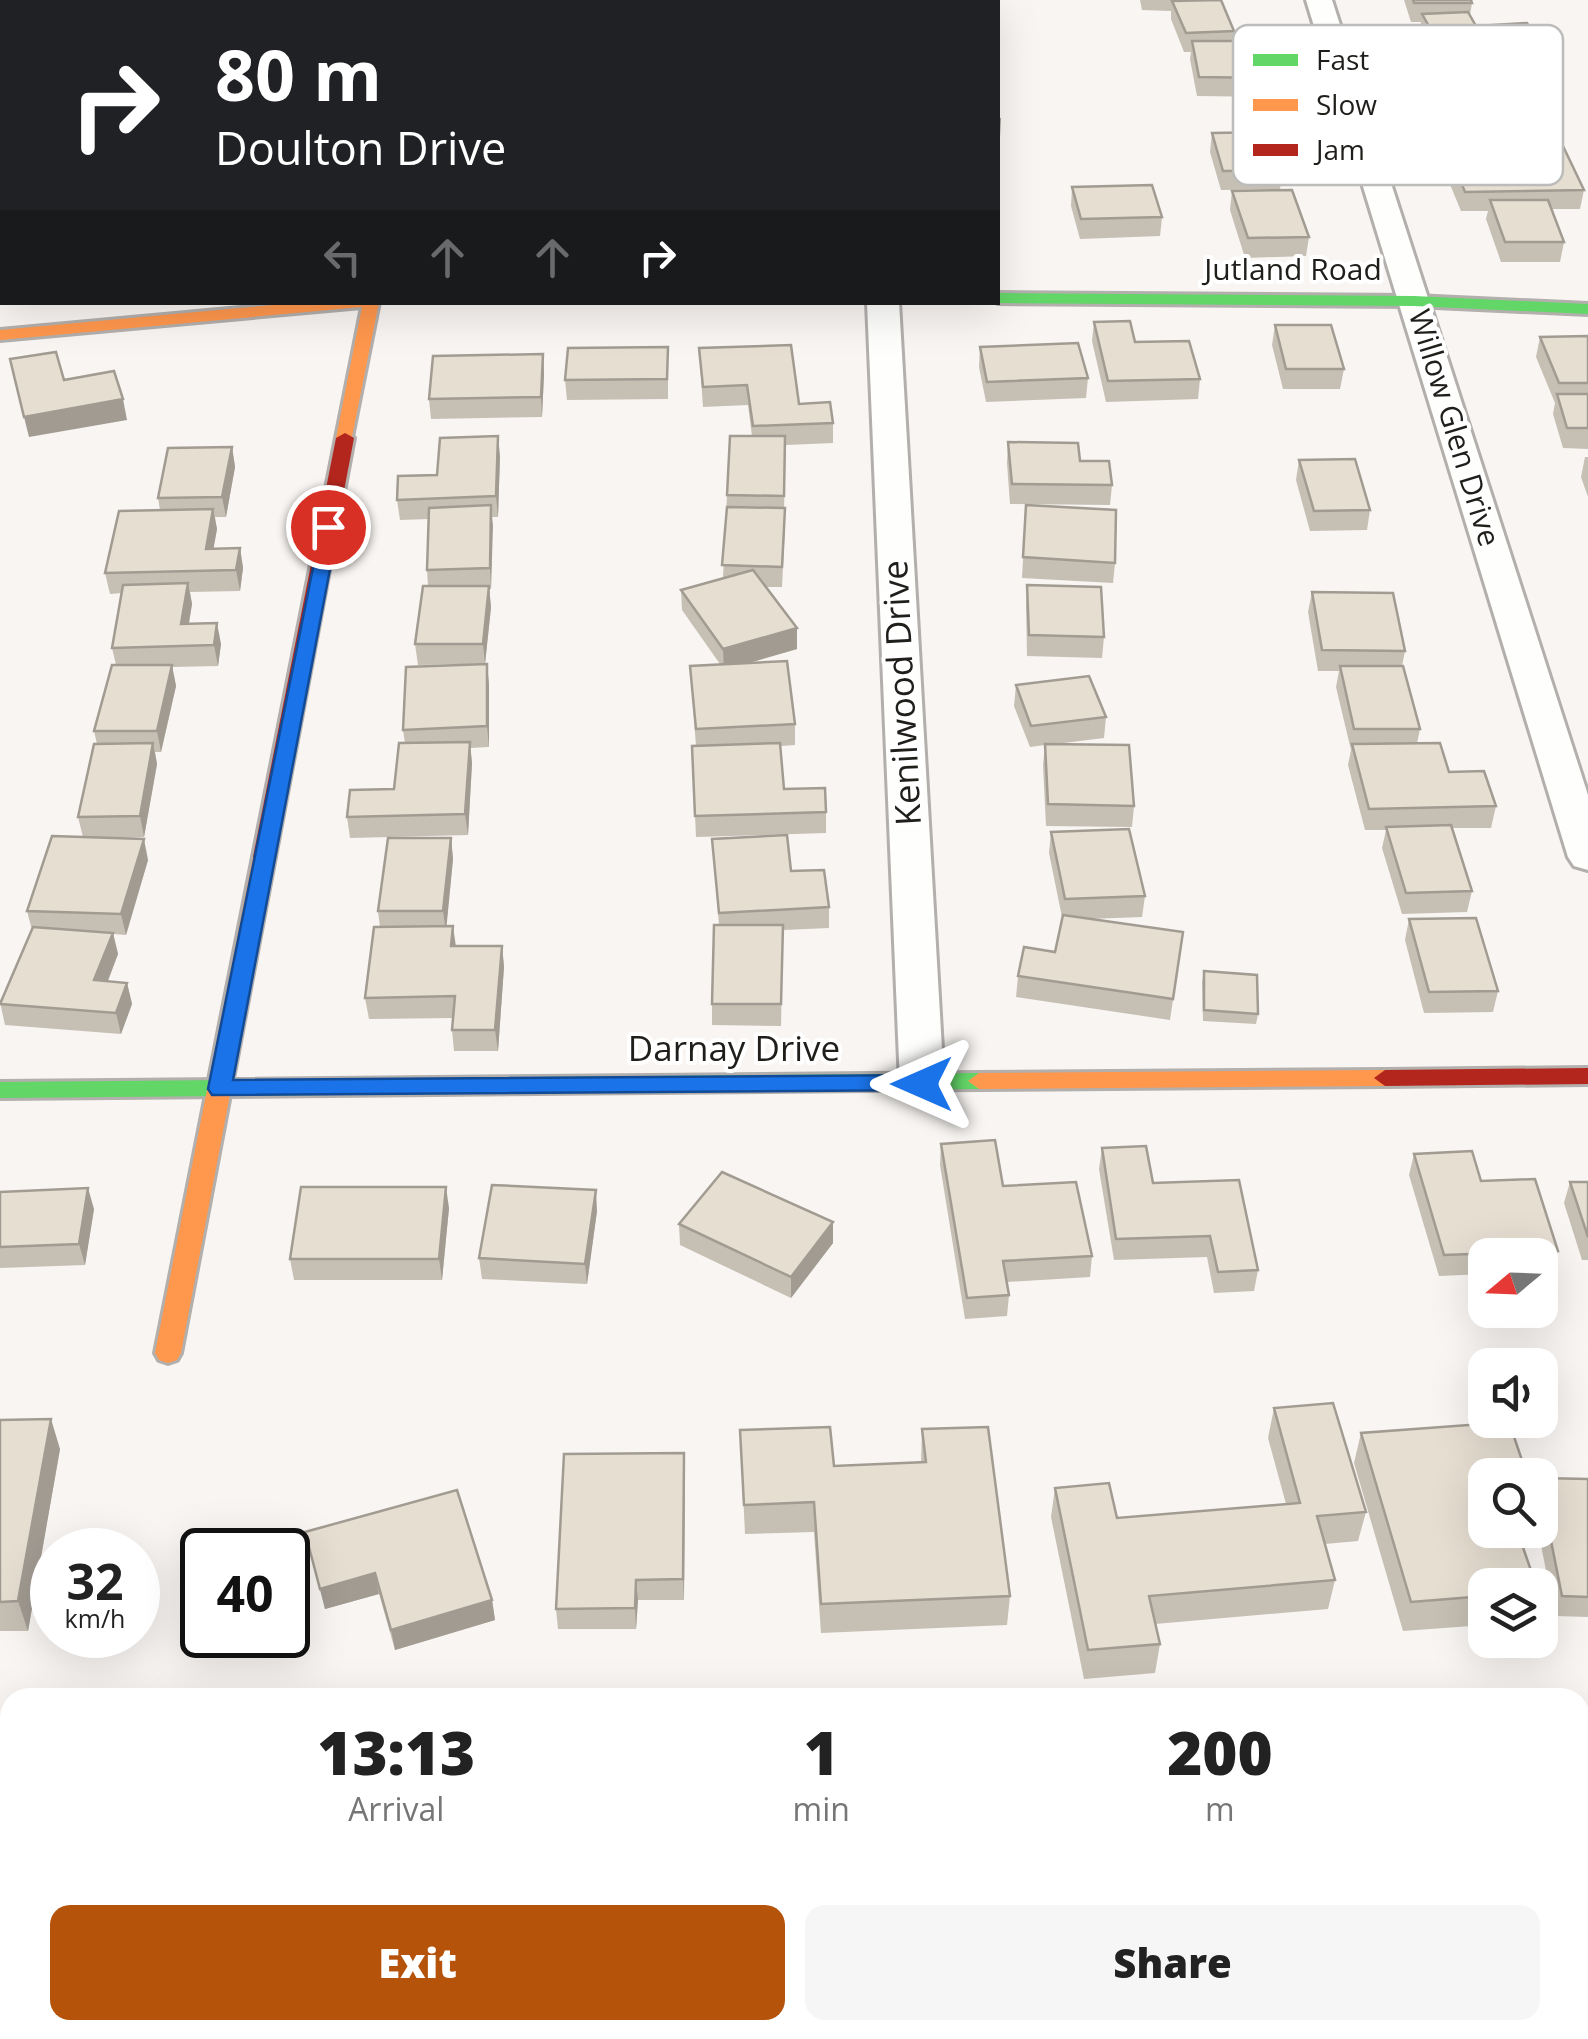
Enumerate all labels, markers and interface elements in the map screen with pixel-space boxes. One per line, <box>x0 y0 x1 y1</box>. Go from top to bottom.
legend <box>1233 25 1563 185</box>
text: 80 m <box>215 26 382 122</box>
icon: right <box>50 40 180 170</box>
text: Fast <box>1316 40 1369 78</box>
text: Slow <box>1316 85 1377 123</box>
text: Doulton Drive <box>215 117 506 178</box>
text: Jam <box>1313 130 1365 168</box>
icon: left <box>315 230 370 285</box>
icon: ahead <box>420 230 475 285</box>
icon: ahead <box>525 230 580 285</box>
icon: right <box>630 230 685 285</box>
street label: Jutland Road <box>1201 248 1382 289</box>
street label: Willow Glen Drive <box>1400 304 1511 551</box>
pin <box>286 485 371 570</box>
icon: arrive <box>301 500 356 555</box>
street label: Kenilwood Drive <box>870 559 931 827</box>
street label: Darnay Drive <box>628 1024 840 1071</box>
position arrow <box>870 1032 974 1136</box>
north arrow <box>1468 1238 1558 1328</box>
map controls <box>1468 1238 1558 1658</box>
button: sound <box>1468 1348 1558 1438</box>
button: search <box>1468 1458 1558 1548</box>
speed limit sign: 40 <box>180 1528 310 1658</box>
text: 32 <box>66 1547 124 1615</box>
button: layers <box>1468 1568 1558 1658</box>
text: km/h <box>65 1601 125 1635</box>
text: 13:13 <box>317 1711 475 1793</box>
text: 1 <box>804 1711 839 1793</box>
text: 200 <box>1167 1711 1273 1793</box>
text: Arrival <box>348 1787 444 1830</box>
text: min <box>793 1787 850 1830</box>
text: m <box>1205 1787 1235 1830</box>
button: Exit <box>50 1905 785 2020</box>
button: Share <box>805 1905 1540 2020</box>

